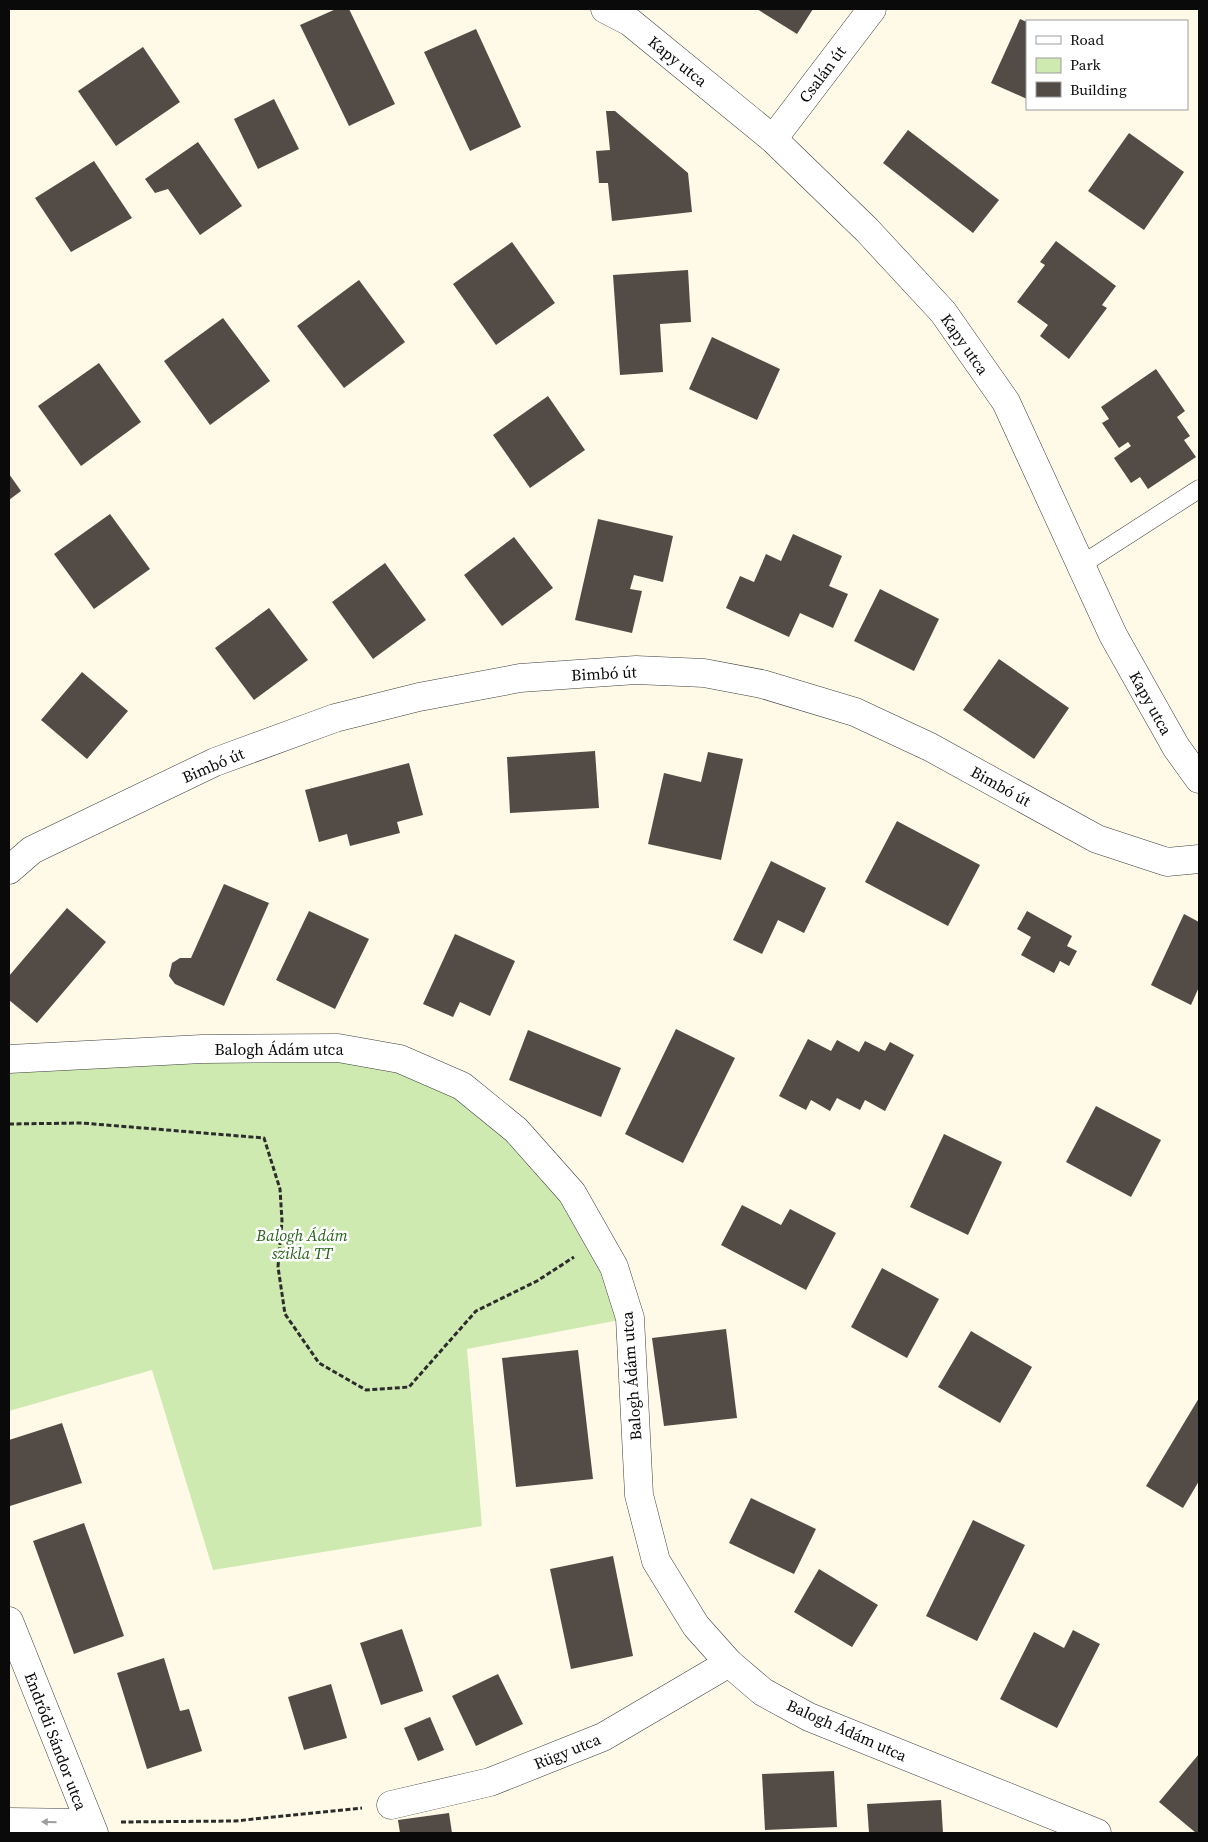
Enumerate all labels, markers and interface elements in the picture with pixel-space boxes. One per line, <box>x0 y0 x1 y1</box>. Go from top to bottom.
legend <box>1026 20 1188 110</box>
text: Road <box>1070 29 1104 50</box>
street label: Kapy utca <box>644 30 713 92</box>
street label: Csalán út <box>793 40 851 107</box>
text: Park <box>1070 54 1102 75</box>
text: Building <box>1070 79 1127 100</box>
street label: Kapy utca <box>936 309 995 380</box>
street label: Bimbó út <box>571 660 638 686</box>
street label: Kapy utca <box>1124 667 1178 740</box>
street label: Bimbó út <box>179 742 248 788</box>
street label: Bimbó út <box>967 760 1036 812</box>
street label: Balogh Ádám utca <box>214 1038 344 1060</box>
park label: Balogh Ádám szikla TT <box>255 1224 348 1264</box>
street label: Balogh Ádám utca <box>615 1310 646 1441</box>
street label: Endrődi Sándor utca <box>20 1669 93 1814</box>
street label: Balogh Ádám utca <box>784 1694 911 1767</box>
street label: Rügy utca <box>530 1727 604 1774</box>
one-way arrow <box>40 1818 56 1826</box>

